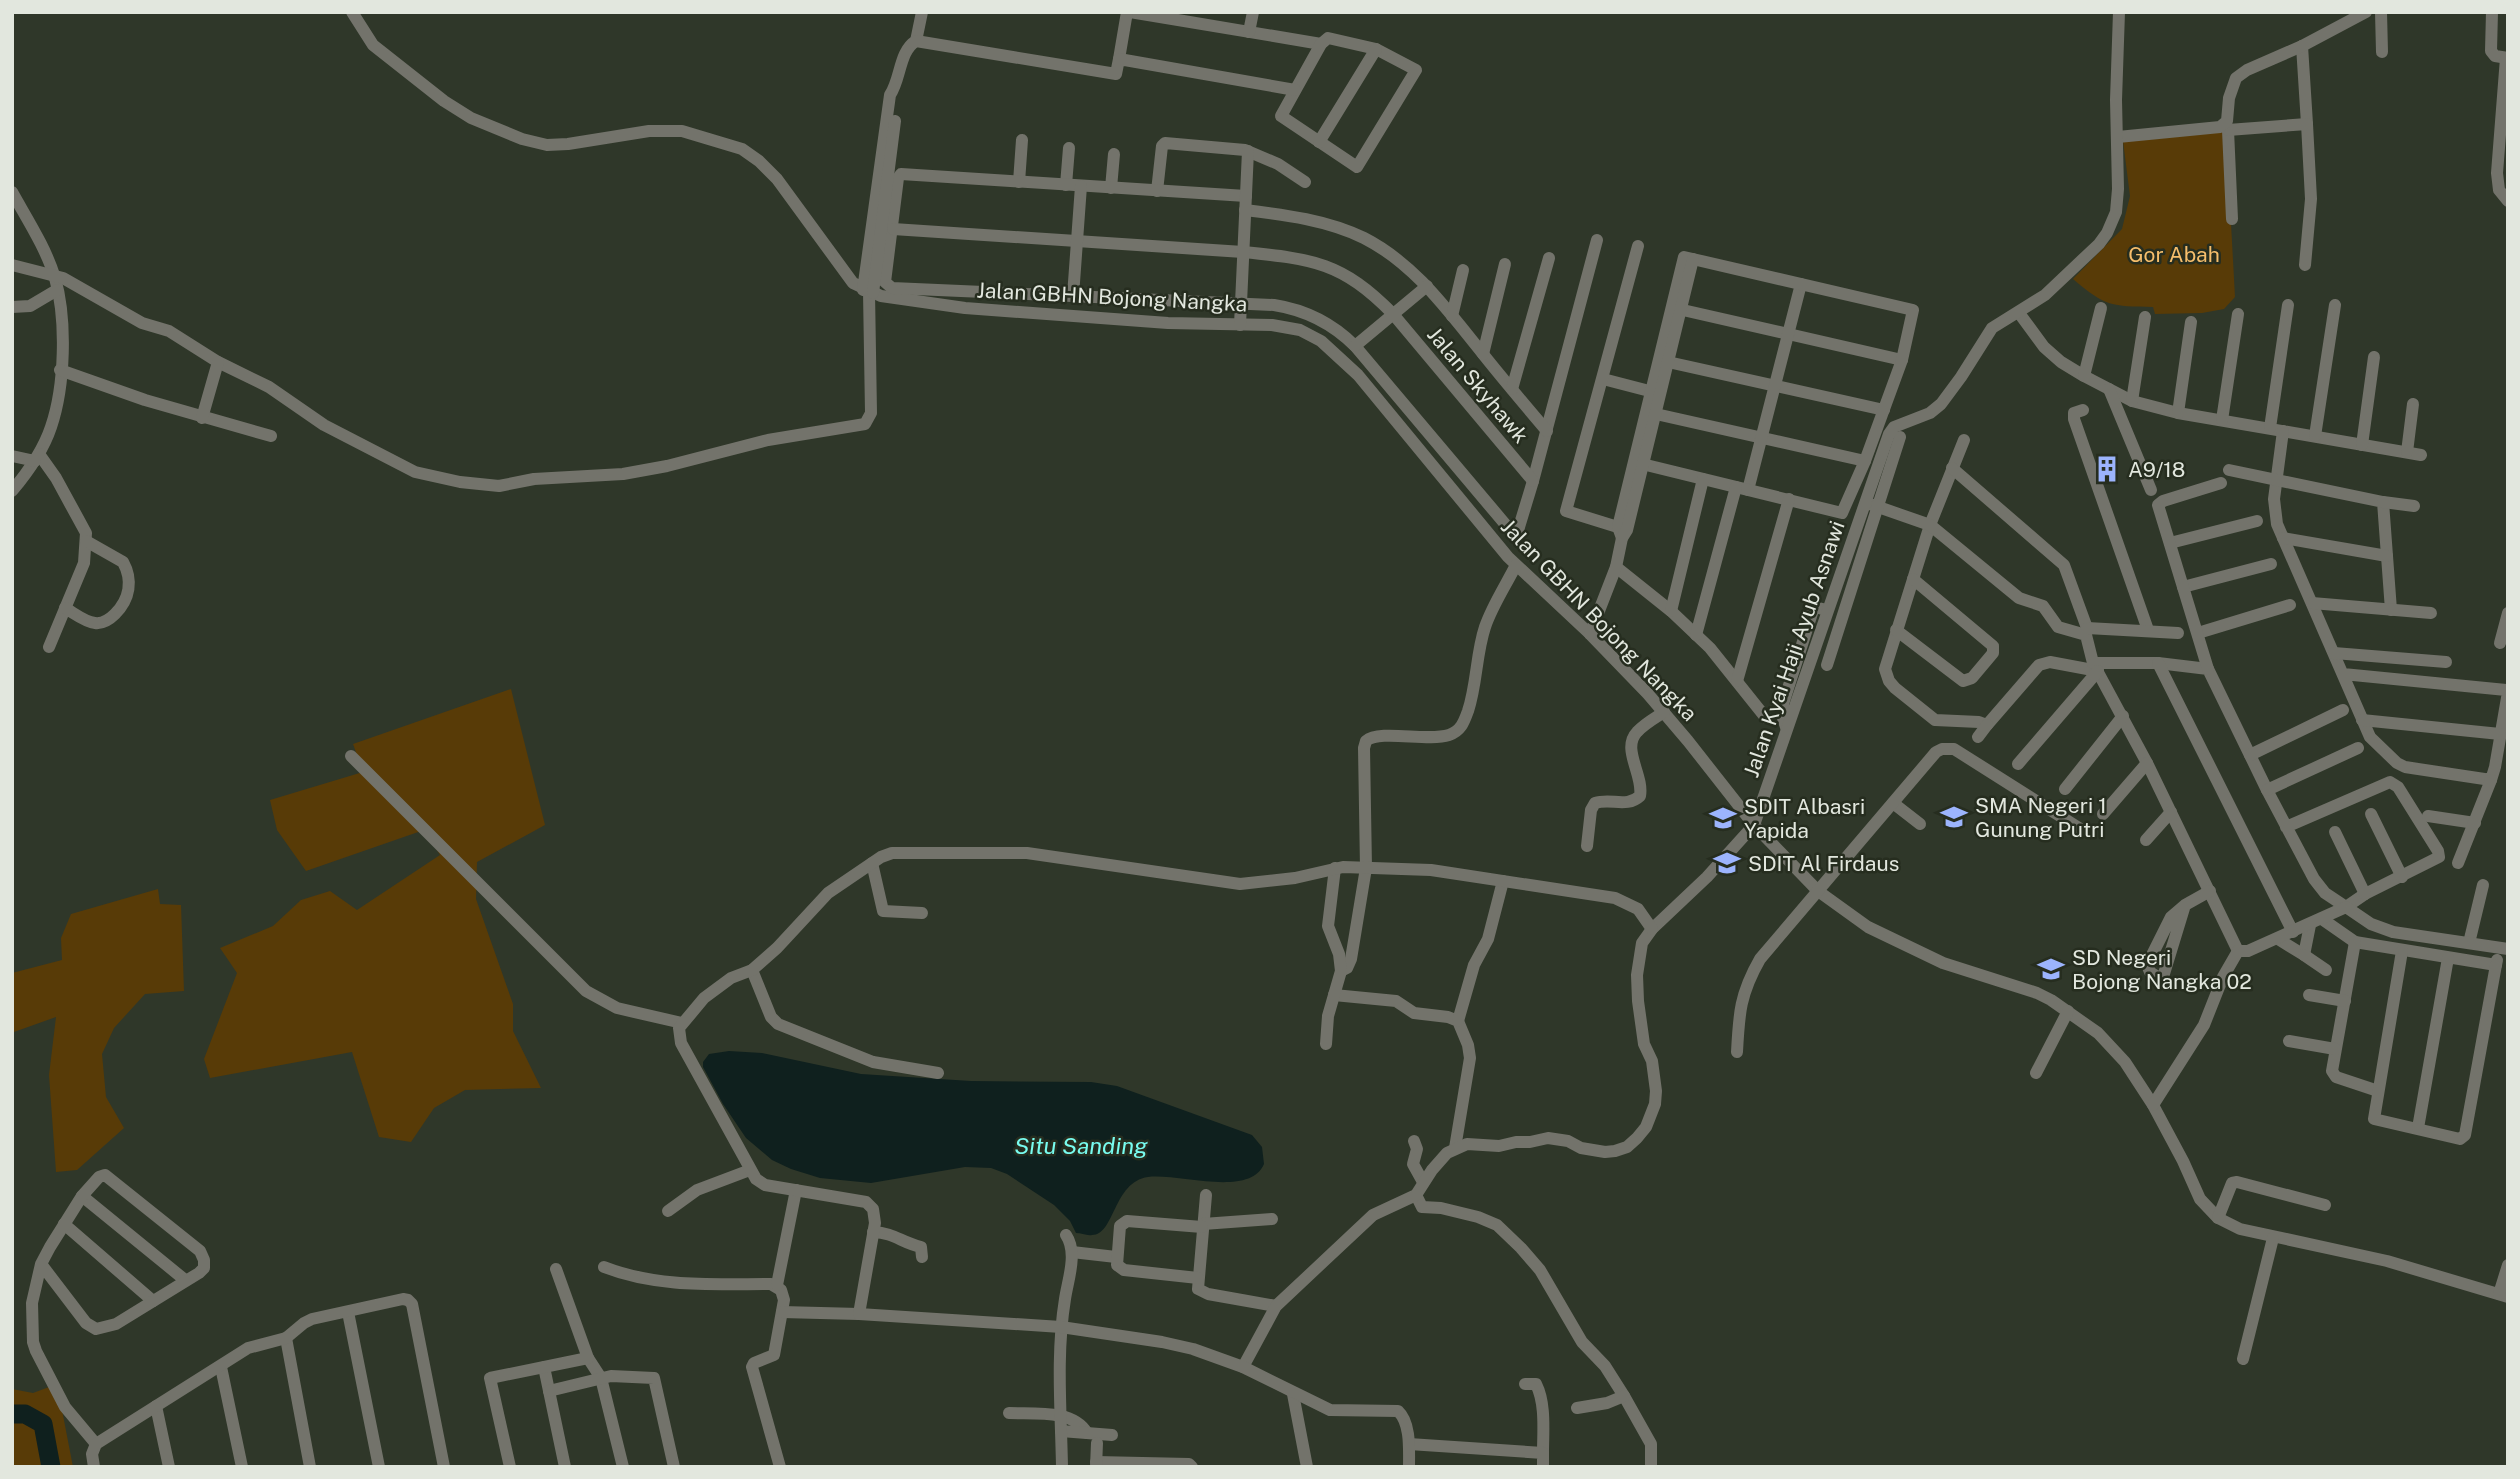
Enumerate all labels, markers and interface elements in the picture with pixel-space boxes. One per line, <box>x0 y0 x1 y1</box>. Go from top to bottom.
park label: Gor Abah <box>2128 242 2220 267</box>
street label: Jalan GBHN Bojong Nangka <box>976 277 1248 317</box>
street label: Jalan Skyhawk <box>1422 322 1534 448</box>
building icon: A9/18 <box>2092 454 2122 484</box>
place label: A9/18 <box>2128 457 2185 482</box>
street label: Jalan GBHN Bojong Nangka <box>1496 514 1702 726</box>
street label: Jalan Kyai Haji Ayub Asnawi <box>1738 517 1850 781</box>
place label: SMA Negeri 1 Gunung Putri <box>1975 793 2107 842</box>
place label: SDIT Albasri Yapida <box>1744 794 1865 843</box>
school or university icon: SMA Negeri 1 Gunung Putri <box>1939 802 1969 832</box>
school or university icon: SDIT Albasri Yapida <box>1708 803 1738 833</box>
school or university icon: SDIT Al Firdaus <box>1712 848 1742 878</box>
place label: SDIT Al Firdaus <box>1748 851 1899 876</box>
place label: SD Negeri Bojong Nangka 02 <box>2072 945 2252 994</box>
school or university icon: SD Negeri Bojong Nangka 02 <box>2036 954 2066 984</box>
water label: Situ Sanding <box>1014 1132 1148 1159</box>

